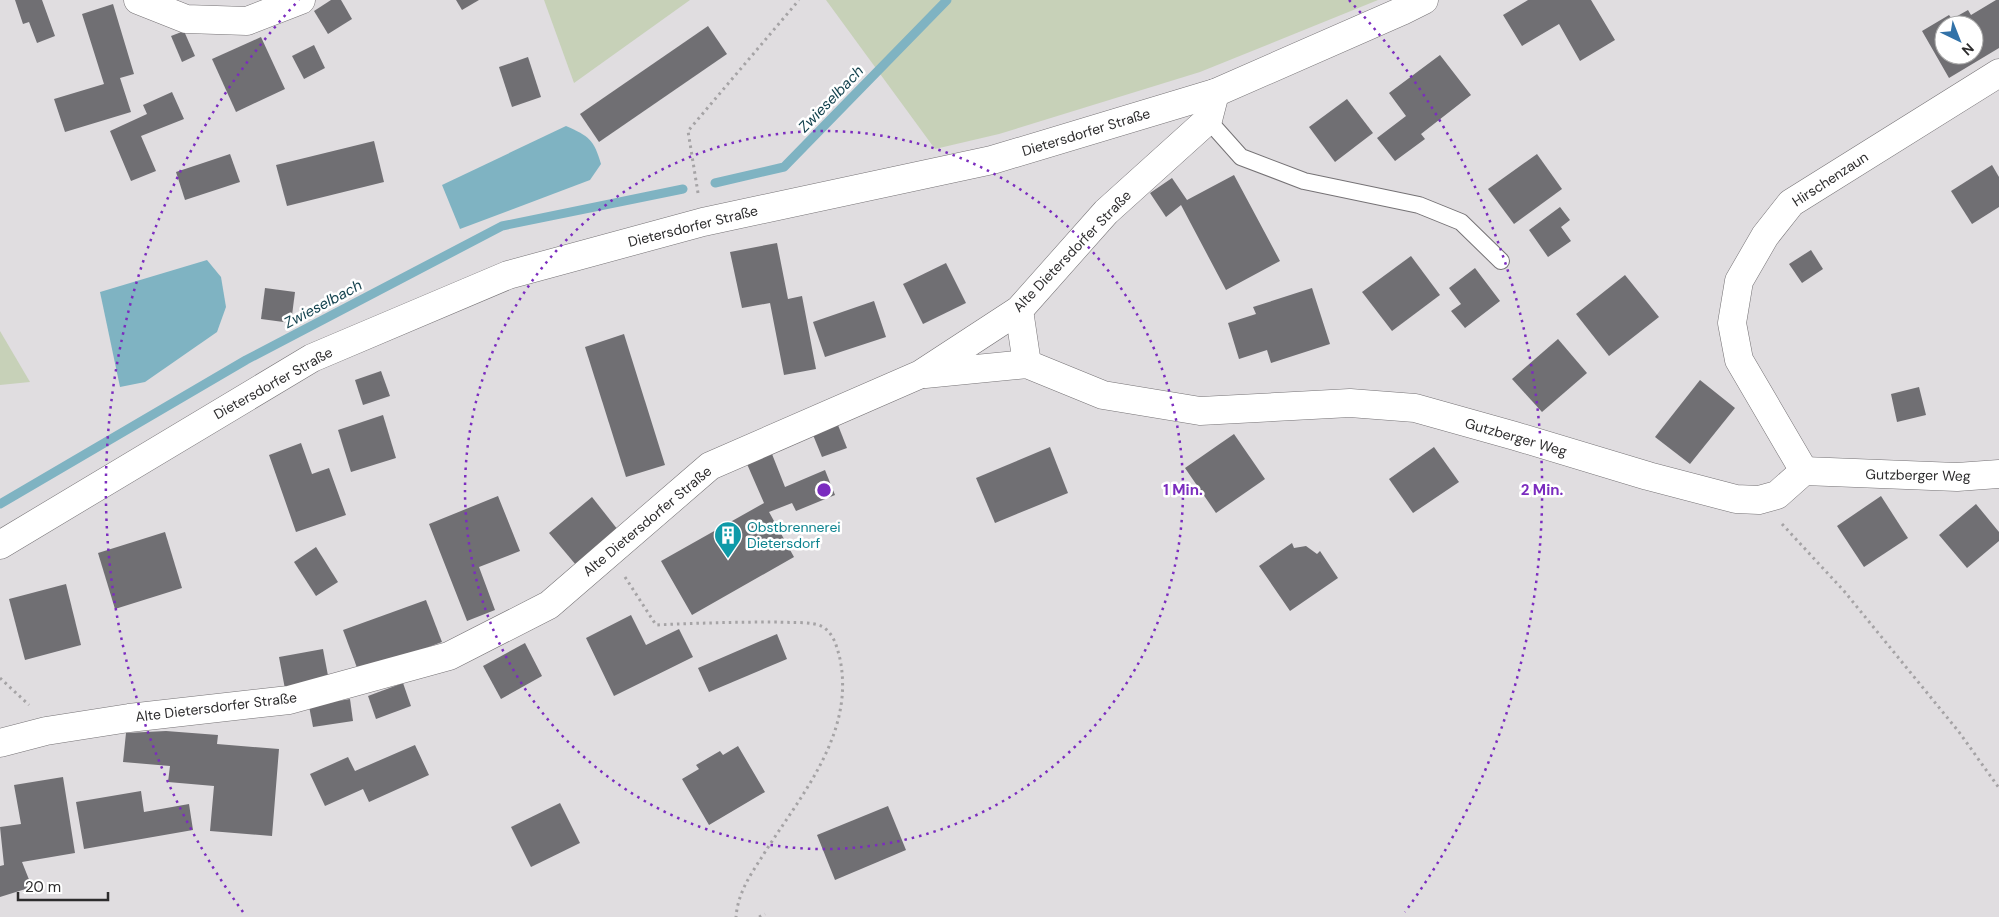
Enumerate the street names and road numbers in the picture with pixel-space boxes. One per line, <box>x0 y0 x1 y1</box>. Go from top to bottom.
street label: Dietersdorfer Straße <box>1020 104 1152 160</box>
street label: Hirschenzaun <box>1789 148 1871 210</box>
street label: Alte Dietersdorfer Straße <box>1009 186 1135 316</box>
street label: Dietersdorfer Straße <box>626 201 760 251</box>
street label: Dietersdorfer Straße <box>210 343 336 423</box>
street label: Gutzberger Weg <box>1463 414 1569 460</box>
street label: Alte Dietersdorfer Straße <box>579 462 715 580</box>
street label: Gutzberger Weg <box>1865 465 1971 485</box>
street label: Alte Dietersdorfer Straße <box>134 688 298 726</box>

